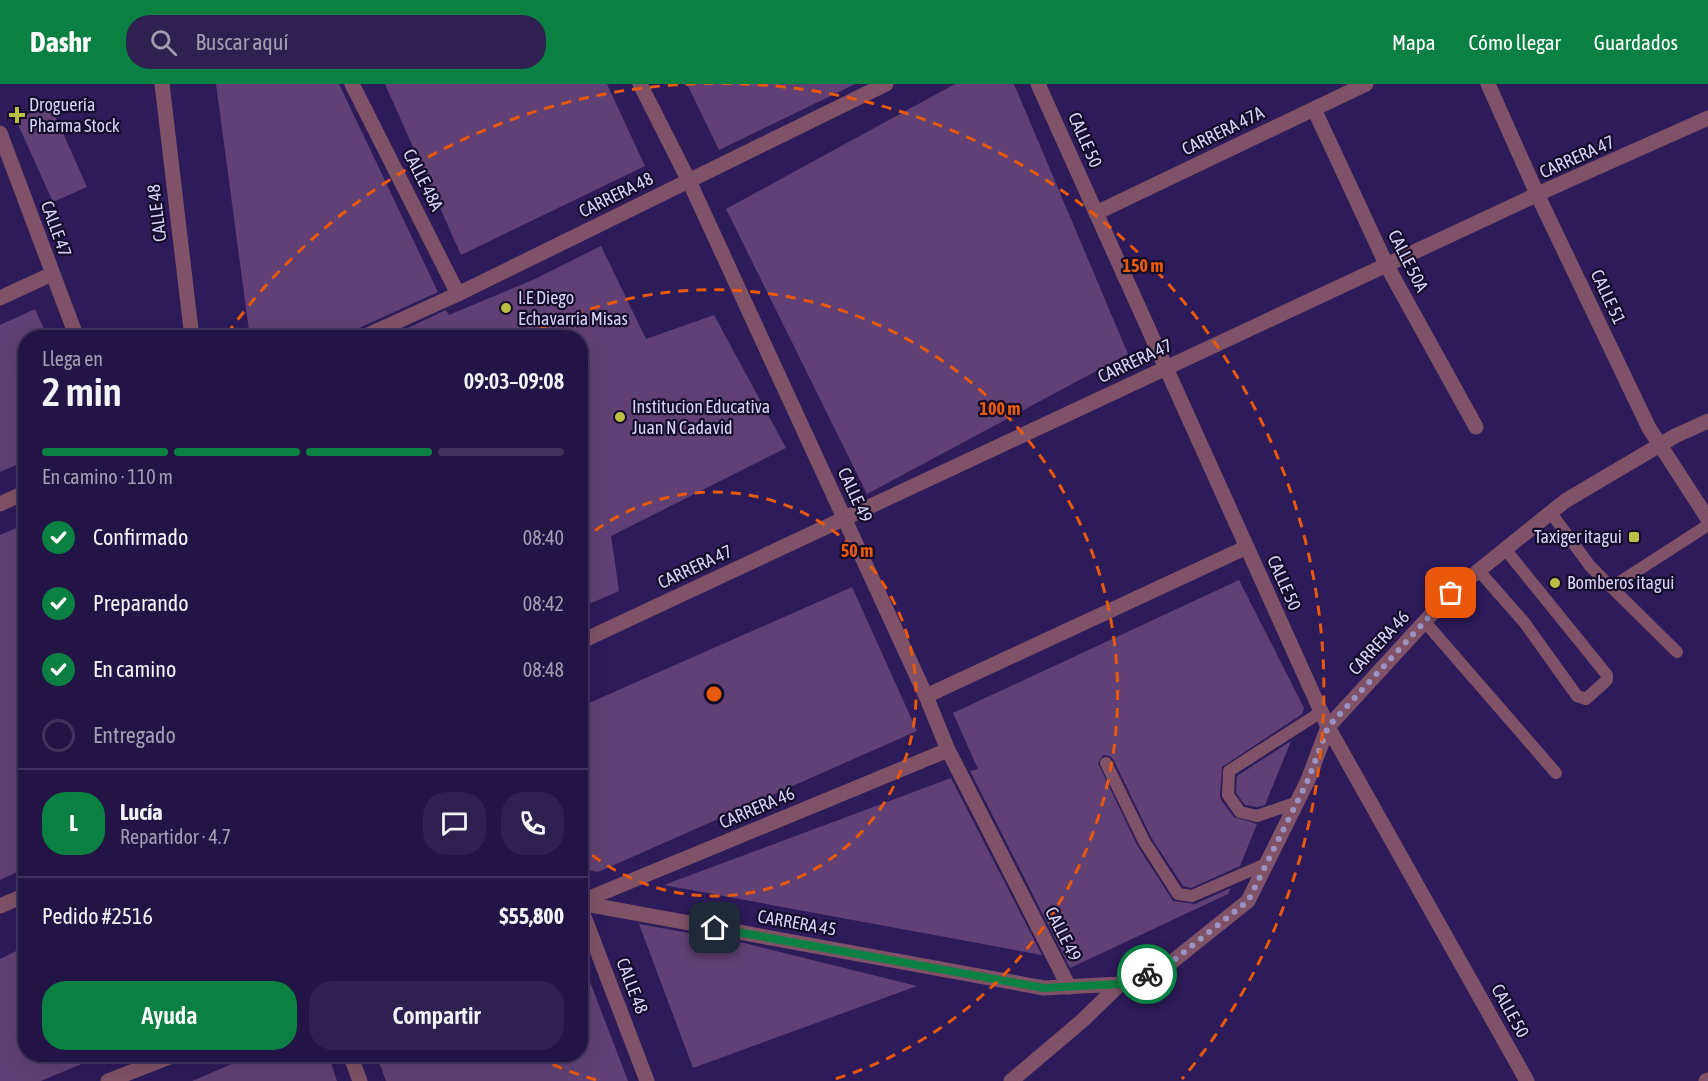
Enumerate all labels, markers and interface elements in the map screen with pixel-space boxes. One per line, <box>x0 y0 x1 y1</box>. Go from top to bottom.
search box <box>126 15 546 69</box>
text: Dashr <box>30 26 90 58</box>
icon: search <box>147 26 180 59</box>
text: Buscar aquí <box>195 29 288 55</box>
text: Mapa <box>1392 30 1436 54</box>
text: Cómo llegar <box>1469 30 1561 54</box>
text: Guardados <box>1594 30 1678 54</box>
place label: Droguería Pharma Stock <box>29 94 120 136</box>
street label: CARRERA 47A <box>1178 102 1267 159</box>
marker: Droguería Pharma Stock <box>10 108 24 122</box>
street label: CALLE 50 <box>1064 109 1107 171</box>
street label: CARRERA 47 <box>1536 131 1618 182</box>
street label: CALLE 48A <box>399 145 448 214</box>
street label: CARRERA 48 <box>575 168 656 221</box>
street label: CALLE 48 <box>143 183 170 243</box>
street label: CALLE 47 <box>37 198 76 260</box>
street label: CALLE 50A <box>1384 226 1433 295</box>
text: 150 m <box>1123 255 1163 276</box>
street label: CALLE 51 <box>1587 266 1630 327</box>
place label: I.E Diego Echavarría Misas <box>518 287 628 329</box>
marker: I.E Diego Echavarría Misas <box>499 301 513 315</box>
street label: CARRERA 47 <box>1094 334 1175 387</box>
text: Llega en <box>42 347 103 370</box>
text: 09:03–09:08 <box>464 368 564 394</box>
text: 2 min <box>42 370 122 414</box>
place label: Institucion Educativa Juan N Cadavid <box>632 396 770 438</box>
text: 100 m <box>980 398 1020 419</box>
marker: Institucion Educativa Juan N Cadavid <box>613 410 627 424</box>
street label: CALLE 49 <box>834 464 877 525</box>
text: En camino · 110 m <box>42 465 173 488</box>
icon: check <box>42 521 75 554</box>
text: Confirmado <box>93 524 188 550</box>
text: 08:40 <box>523 526 564 549</box>
place label: Taxiger itagui <box>1534 526 1622 547</box>
marker: Taxiger itagui <box>1627 530 1641 544</box>
street label: CARRERA 47 <box>654 540 735 593</box>
text: 50 m <box>841 540 873 561</box>
street label: CALLE 50 <box>1263 552 1306 614</box>
pin <box>1425 567 1476 618</box>
place label: Bomberos itagui <box>1567 572 1675 593</box>
icon: bag <box>1434 576 1467 609</box>
marker: Bomberos itagui <box>1548 576 1562 590</box>
icon: check <box>42 587 75 620</box>
text: Preparando <box>93 590 189 616</box>
text: 08:42 <box>523 592 564 615</box>
street label: CARRERA 46 <box>1344 606 1414 679</box>
icon: check <box>42 653 75 686</box>
text: En camino <box>93 656 176 682</box>
text: 08:48 <box>523 658 564 681</box>
centre of rings <box>704 684 724 704</box>
text: Entregado <box>93 722 176 748</box>
street label: CARRERA 46 <box>716 782 798 833</box>
button: chat <box>423 792 486 855</box>
button: phone <box>501 792 564 855</box>
text: Lucía <box>120 799 163 825</box>
text: L <box>69 810 78 836</box>
text: Repartidor · 4.7 <box>120 825 231 848</box>
pin <box>689 902 740 953</box>
text: Pedido #2516 <box>42 903 153 929</box>
text: $55,800 <box>499 903 564 929</box>
street label: CALLE 49 <box>1041 903 1086 964</box>
street label: CARRERA 45 <box>756 905 838 940</box>
icon: home <box>698 911 731 944</box>
courier <box>1117 944 1177 1004</box>
street label: CALLE 48 <box>612 955 653 1017</box>
icon: bike <box>1131 958 1164 991</box>
street label: CALLE 50 <box>1487 980 1534 1041</box>
button: Ayuda <box>42 981 297 1050</box>
button: Compartir <box>309 981 564 1050</box>

